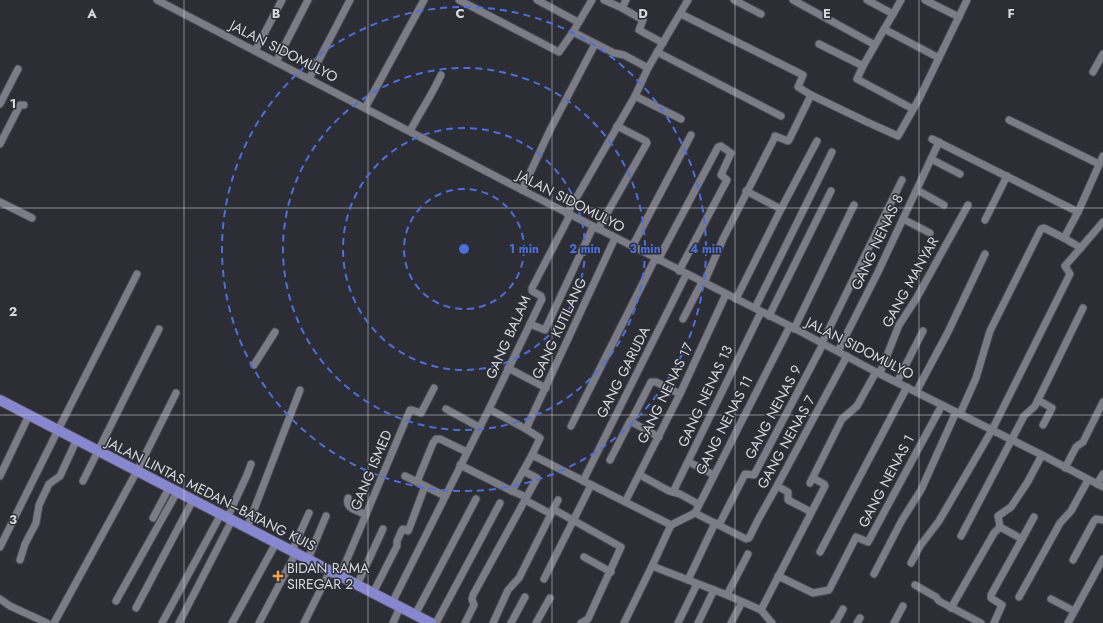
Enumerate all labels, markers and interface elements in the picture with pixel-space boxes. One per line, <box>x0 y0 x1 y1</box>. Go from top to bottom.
text: A <box>86 4 97 23</box>
text: B <box>272 4 281 23</box>
text: C <box>455 4 465 23</box>
text: D <box>638 4 648 23</box>
text: E <box>823 4 831 23</box>
text: F <box>1007 4 1015 23</box>
street label: JALAN SIDOMULYO <box>225 14 342 87</box>
text: 1 <box>10 94 16 113</box>
street label: JALAN SIDOMULYO <box>512 164 629 237</box>
street label: GANG NENAS 8 <box>846 191 908 293</box>
street label: GANG MANYAR <box>877 233 943 331</box>
text: 1 min <box>509 240 539 258</box>
text: 2 min <box>569 240 601 258</box>
text: 3 min <box>629 240 661 258</box>
text: 4 min <box>690 240 722 258</box>
centre of rings <box>457 242 471 256</box>
street label: GANG KUTILANG <box>527 274 591 382</box>
street label: GANG BALAM <box>481 292 535 382</box>
text: 2 <box>9 302 17 321</box>
street label: JALAN SIDOMULYO <box>801 311 918 384</box>
street label: GANG GARUDA <box>591 322 655 421</box>
street label: GANG NENAS 17 <box>632 339 698 447</box>
street label: GANG NENAS 13 <box>673 342 737 450</box>
street label: GANG NENAS 9 <box>740 361 806 463</box>
street label: GANG NENAS 11 <box>690 372 758 478</box>
street label: GANG NENAS 7 <box>752 391 820 492</box>
street label: GANG ISMED <box>345 427 397 513</box>
street label: JALAN LINTAS MEDAN–BATANG KUIS <box>101 431 320 556</box>
street label: GANG NENAS 1 <box>853 431 919 531</box>
text: 3 <box>9 510 17 529</box>
place label: BIDAN RAMA SIREGAR 2 <box>287 558 370 594</box>
marker: BIDAN RAMA SIREGAR 2 <box>272 570 284 582</box>

